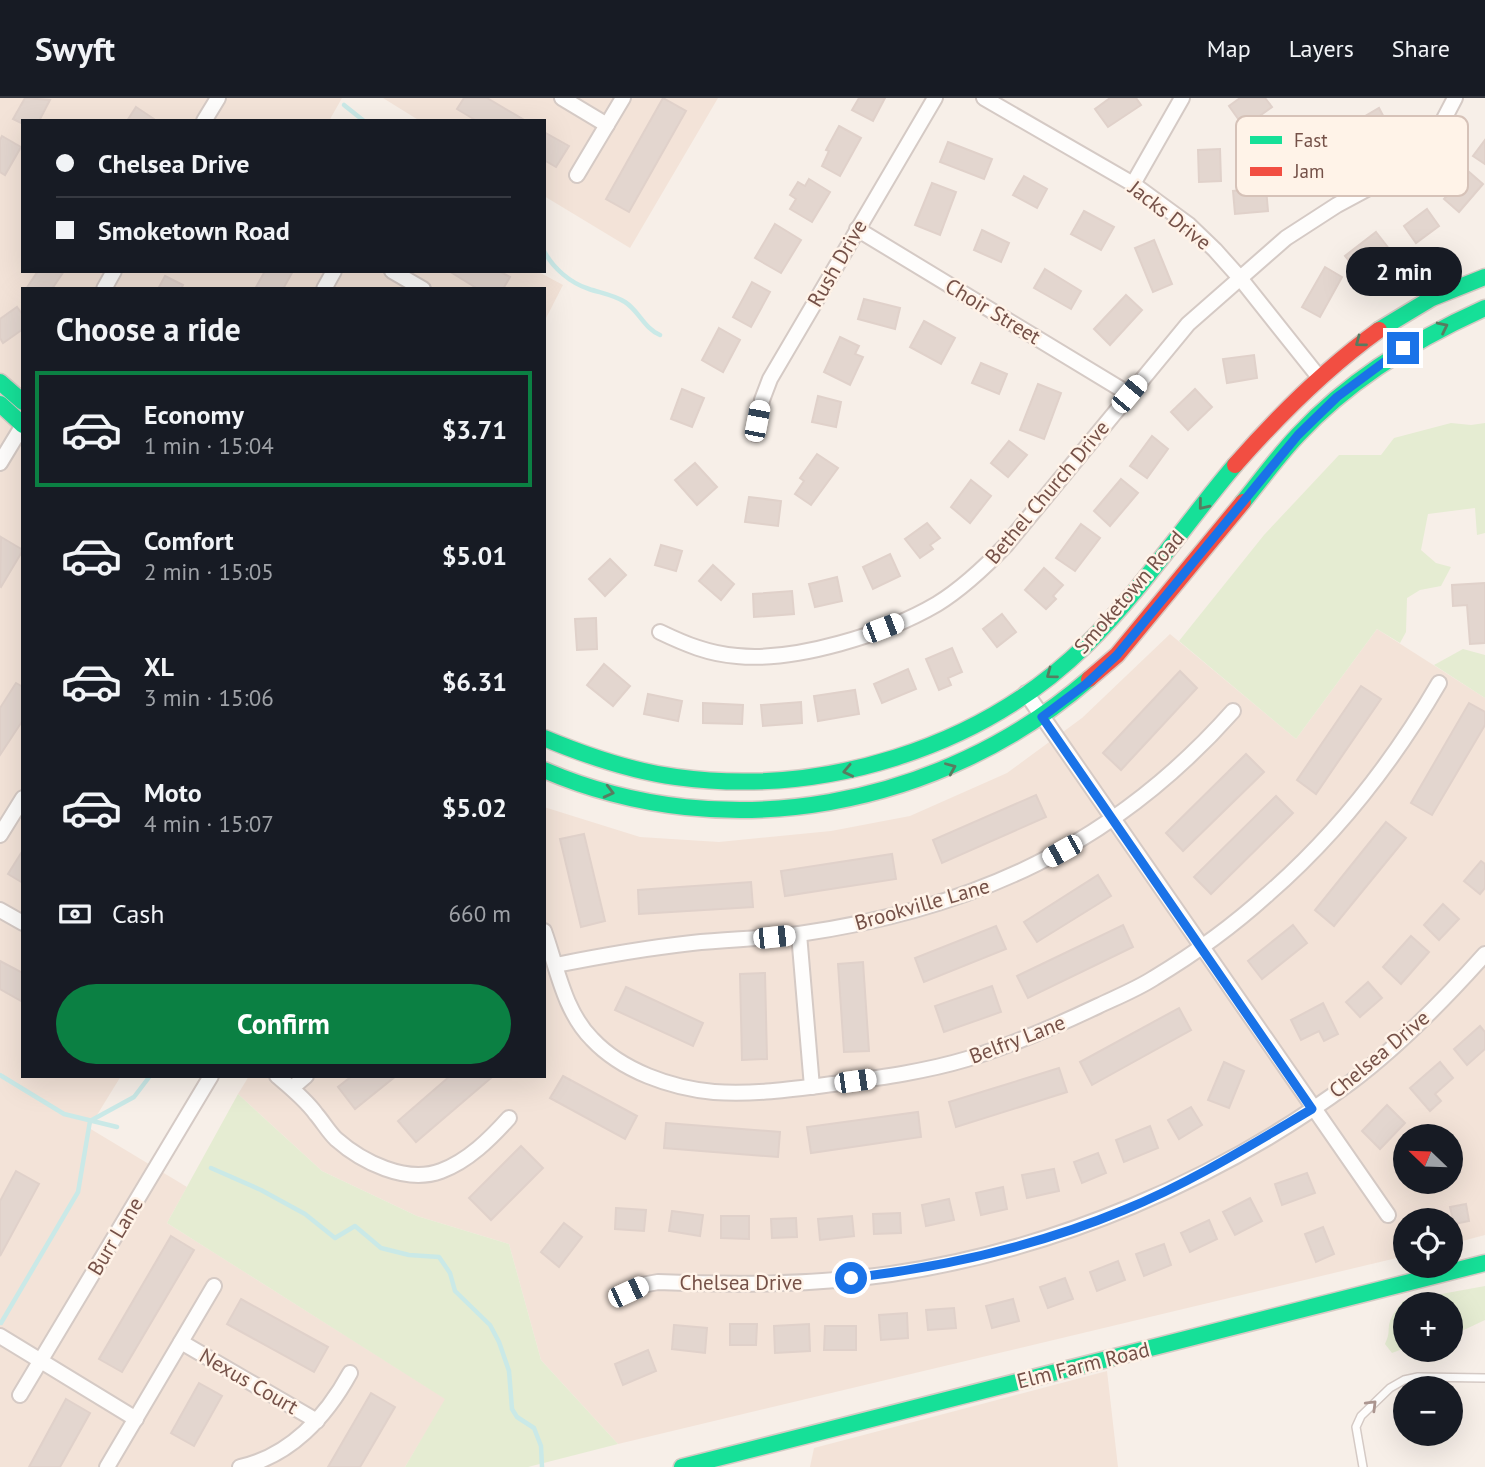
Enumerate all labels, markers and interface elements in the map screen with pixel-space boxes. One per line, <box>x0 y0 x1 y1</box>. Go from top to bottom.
text: Swyft <box>35 27 115 70</box>
text: Map <box>1207 33 1251 64</box>
text: Layers <box>1289 33 1354 64</box>
text: Share <box>1392 33 1450 64</box>
legend <box>1236 116 1468 196</box>
text: Fast <box>1294 128 1328 152</box>
text: Chelsea Drive <box>98 147 250 180</box>
text: Jam <box>1293 159 1324 183</box>
street label: Jacks Drive <box>1122 174 1217 256</box>
text: Smoketown Road <box>98 214 290 247</box>
street label: Rush Drive <box>801 214 873 312</box>
callout: 2 min <box>1345 246 1461 296</box>
text: 2 min <box>1376 257 1432 286</box>
street label: Choir Street <box>940 272 1046 350</box>
text: Choose a ride <box>56 308 241 350</box>
one-way arrow <box>1436 322 1448 336</box>
route end <box>1387 332 1419 364</box>
one-way arrow <box>1355 334 1368 346</box>
car <box>1108 371 1151 417</box>
icon: car <box>60 398 123 461</box>
text: Economy <box>144 398 244 431</box>
car <box>743 398 772 444</box>
text: $3.71 <box>442 413 507 446</box>
street label: Bethel Church Drive <box>979 415 1115 569</box>
text: 1 min · 15:04 <box>144 431 274 460</box>
one-way arrow <box>1198 498 1211 510</box>
icon: car <box>60 524 123 587</box>
text: Comfort <box>144 524 234 557</box>
street label: Smoketown Road <box>1068 525 1190 659</box>
text: $5.01 <box>442 539 507 572</box>
text: 2 min · 15:05 <box>144 557 274 586</box>
car <box>860 611 907 645</box>
icon: car <box>60 650 123 713</box>
text: XL <box>144 650 174 683</box>
text: $6.31 <box>442 665 507 698</box>
one-way arrow <box>1047 666 1059 679</box>
text: 3 min · 15:06 <box>144 683 274 712</box>
one-way arrow <box>842 762 854 777</box>
one-way arrow <box>944 762 957 776</box>
icon: car <box>60 776 123 839</box>
text: Moto <box>144 776 202 809</box>
one-way arrow <box>603 784 615 798</box>
text: $5.02 <box>442 791 507 824</box>
text: 4 min · 15:07 <box>144 809 274 838</box>
car <box>1039 832 1086 870</box>
street label: Brookville Lane <box>851 872 993 936</box>
icon: cash <box>56 895 94 933</box>
text: Cash <box>112 897 164 930</box>
text: 660 m <box>449 899 511 928</box>
car <box>753 924 796 950</box>
button: Confirm <box>56 984 511 1064</box>
street label: Chelsea Drive <box>1323 1004 1435 1104</box>
street label: Belfry Lane <box>965 1008 1069 1070</box>
car <box>833 1068 878 1094</box>
north arrow <box>1393 1124 1463 1194</box>
map controls <box>1393 1124 1463 1446</box>
street label: Burr Lane <box>81 1192 149 1280</box>
button: locate <box>1393 1208 1463 1278</box>
route start <box>835 1262 867 1294</box>
street label: Chelsea Drive <box>680 1269 802 1296</box>
car <box>605 1274 652 1310</box>
button: + <box>1393 1292 1463 1362</box>
street label: Elm Farm Road <box>1014 1336 1152 1394</box>
street label: Nexus Court <box>195 1342 303 1420</box>
button: − <box>1393 1376 1463 1446</box>
one-way arrow <box>1364 1401 1377 1414</box>

